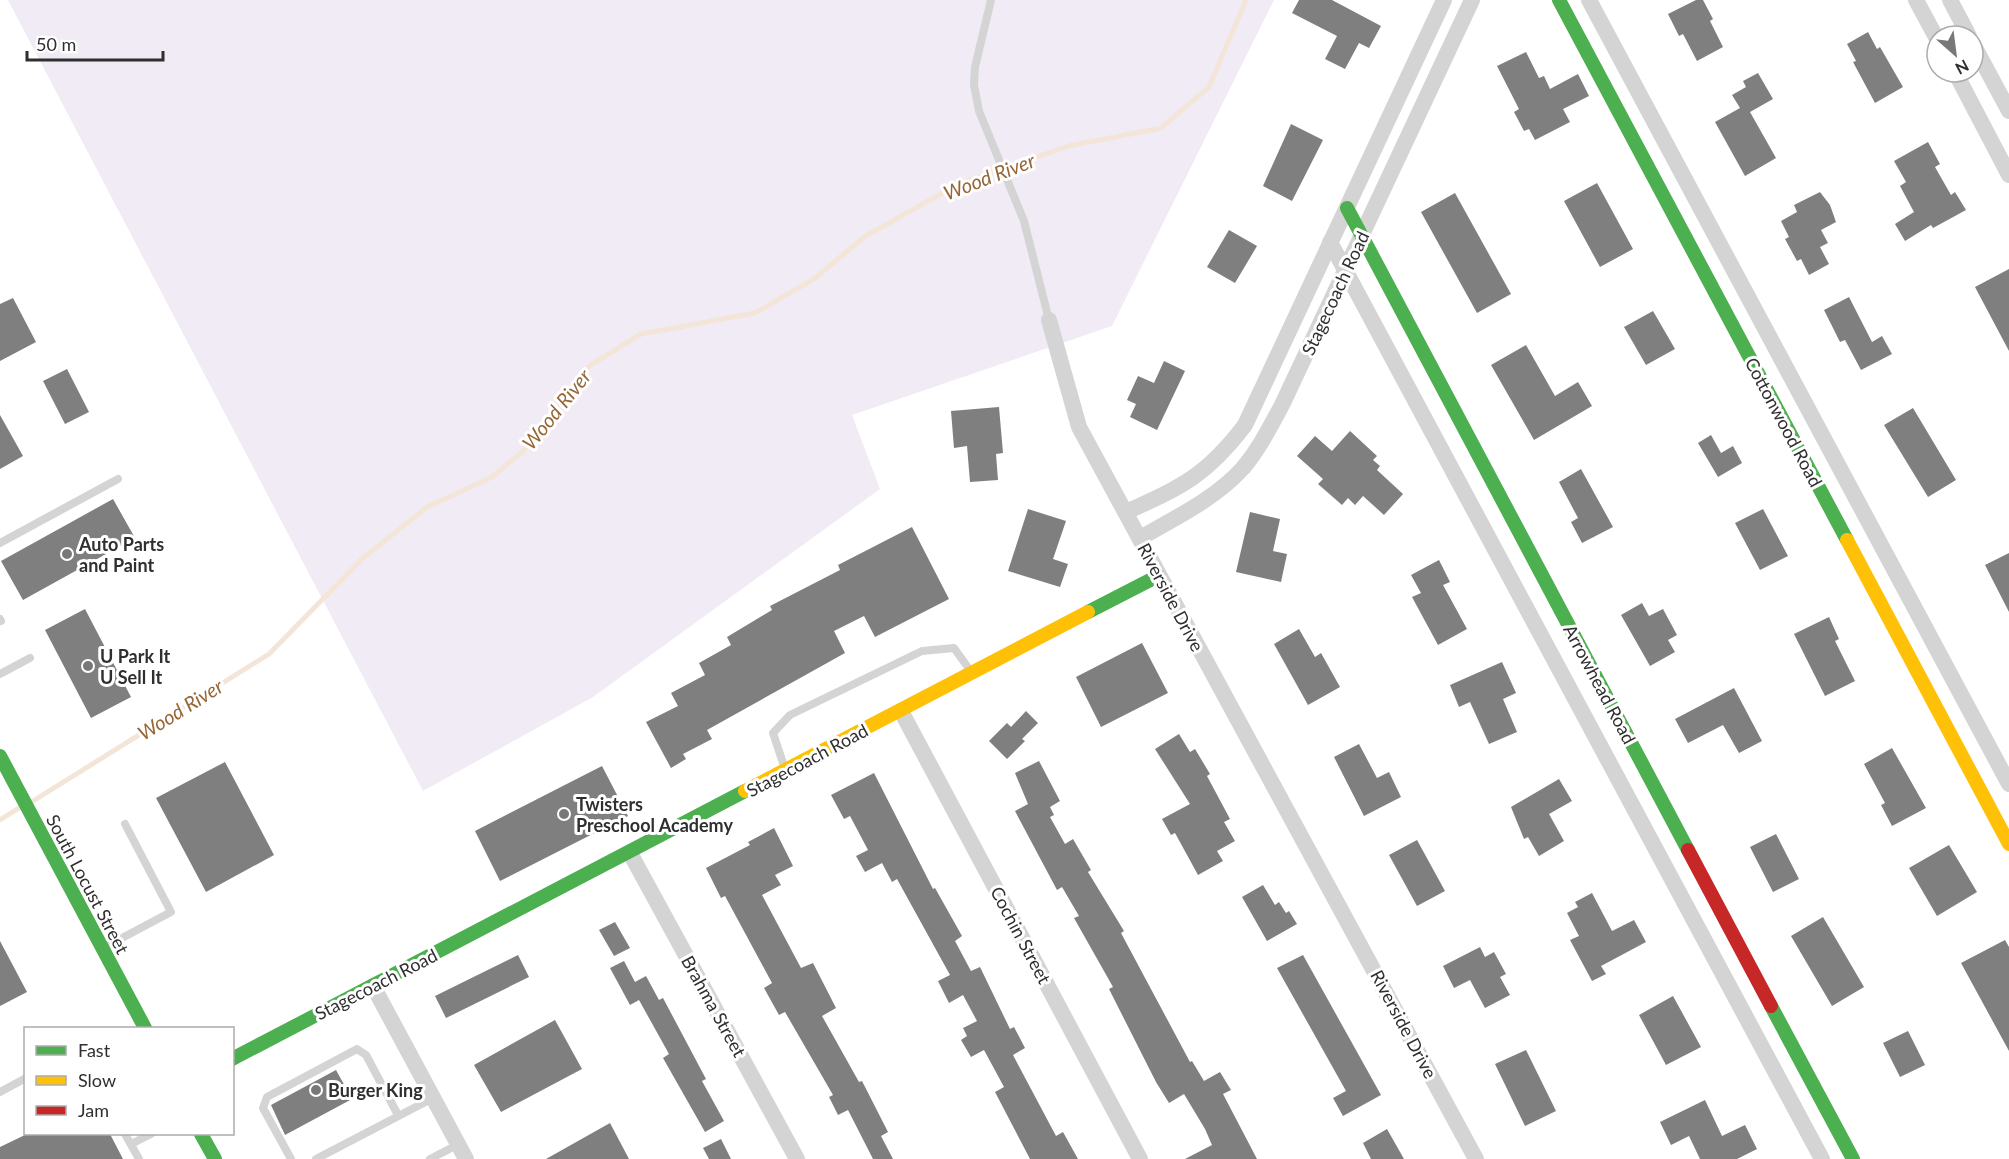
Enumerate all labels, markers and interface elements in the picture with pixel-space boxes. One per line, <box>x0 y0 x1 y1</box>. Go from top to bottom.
scale bar <box>27 24 164 62</box>
north arrow <box>1925 24 1985 84</box>
text: 50 m <box>36 33 76 55</box>
text: N <box>1952 56 1972 79</box>
water label: Wood River <box>940 147 1039 204</box>
street label: Stagecoach Road <box>1297 228 1373 358</box>
street label: Cottonwood Road <box>1741 354 1827 490</box>
water label: Wood River <box>516 363 596 454</box>
place label: Auto Parts and Paint <box>78 533 164 576</box>
street label: Riverside Drive <box>1133 539 1209 655</box>
marker: Auto Parts and Paint <box>60 547 74 561</box>
street label: Arrowhead Road <box>1559 620 1641 748</box>
place label: U Park It U Sell It <box>100 645 171 688</box>
marker: U Park It U Sell It <box>81 659 95 673</box>
water label: Wood River <box>133 673 228 745</box>
street label: Stagecoach Road <box>743 719 871 801</box>
place label: Twisters Preschool Academy <box>576 793 733 836</box>
marker: Twisters Preschool Academy <box>557 807 571 821</box>
street label: South Locust Street <box>42 811 134 958</box>
street label: Cochin Street <box>986 883 1056 988</box>
street label: Stagecoach Road <box>311 944 441 1024</box>
street label: Brahma Street <box>677 951 751 1061</box>
street label: Riverside Drive <box>1366 966 1442 1082</box>
legend <box>24 1027 234 1135</box>
text: Fast <box>78 1039 111 1061</box>
text: Slow <box>78 1069 116 1091</box>
place label: Burger King <box>328 1079 423 1101</box>
marker: Burger King <box>309 1083 323 1097</box>
text: Jam <box>78 1099 109 1121</box>

